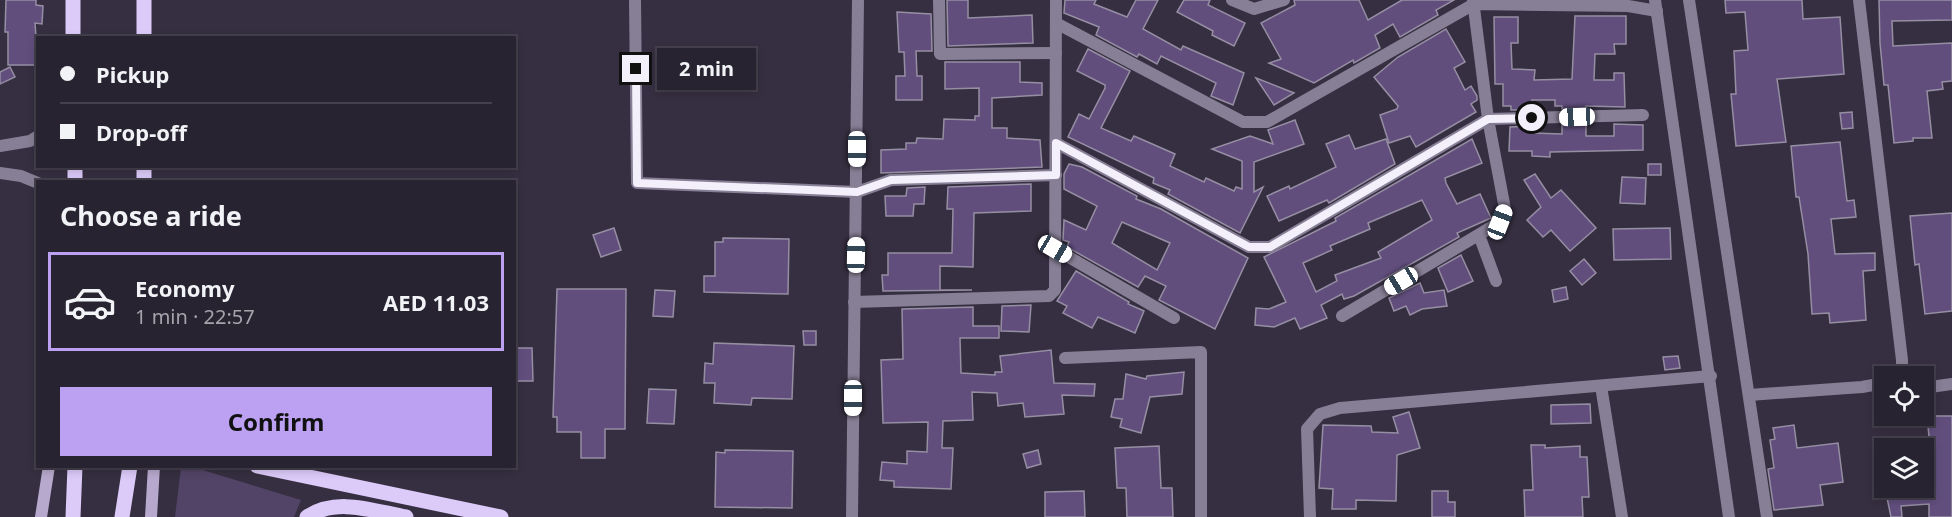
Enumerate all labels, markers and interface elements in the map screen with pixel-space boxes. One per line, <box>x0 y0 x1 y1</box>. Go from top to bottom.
callout: 2 min <box>657 48 756 90</box>
route end <box>622 55 649 82</box>
text: 2 min <box>679 55 734 82</box>
text: Pickup <box>96 59 169 89</box>
route start <box>1518 104 1545 131</box>
car <box>1559 107 1595 127</box>
text: Drop-off <box>96 117 187 147</box>
car <box>848 131 866 167</box>
text: Choose a ride <box>60 197 242 234</box>
car <box>1485 202 1515 242</box>
car <box>1035 232 1075 266</box>
car <box>847 237 865 273</box>
car <box>1381 264 1421 298</box>
text: Economy <box>135 273 234 303</box>
icon: car <box>63 275 117 329</box>
text: AED 11.03 <box>383 287 489 317</box>
text: 1 min · 22:57 <box>135 303 255 330</box>
map controls <box>1874 366 1934 498</box>
button: locate <box>1874 366 1934 426</box>
car <box>844 380 862 416</box>
button: Confirm <box>60 387 492 456</box>
button: layers <box>1874 438 1934 498</box>

